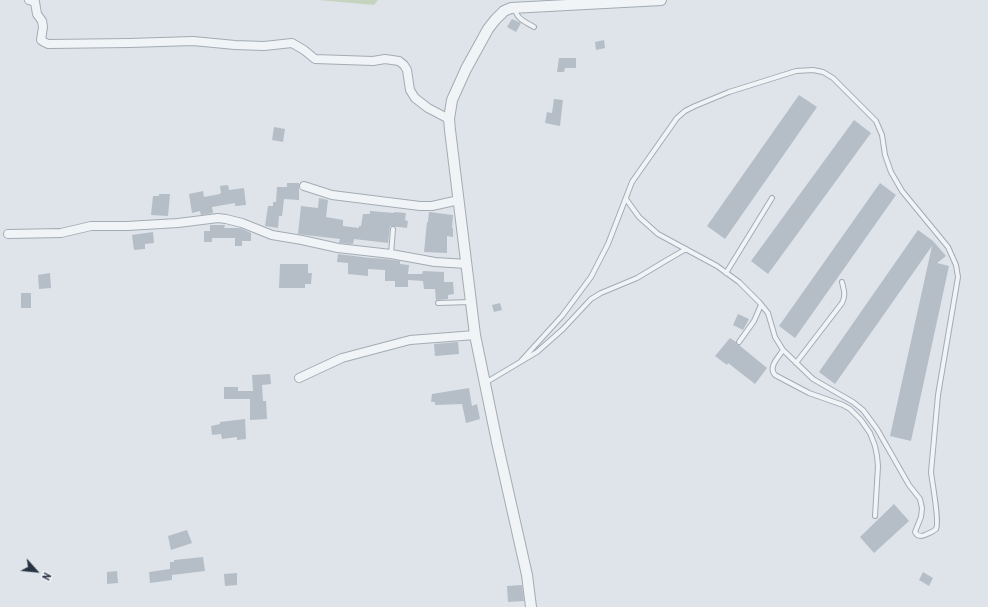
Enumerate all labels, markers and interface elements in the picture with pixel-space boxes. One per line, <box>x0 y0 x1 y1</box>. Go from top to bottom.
north arrow <box>16 551 56 591</box>
text: N <box>39 570 54 583</box>

